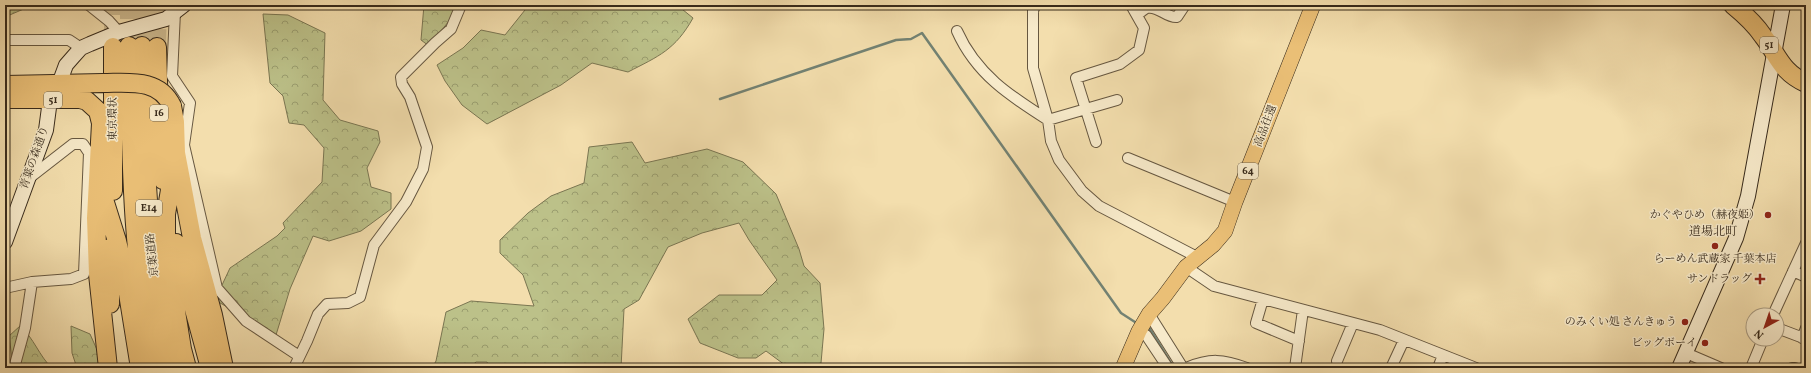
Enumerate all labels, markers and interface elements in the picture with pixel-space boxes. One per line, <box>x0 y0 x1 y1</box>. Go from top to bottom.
road number: 51 <box>1760 37 1778 53</box>
road number: 51 <box>44 92 62 108</box>
street label: 東京環状 <box>106 97 121 141</box>
street label: 高品往還 <box>1251 103 1281 149</box>
road number: 16 <box>150 105 168 121</box>
street label: 青葉の森通り <box>17 124 53 192</box>
road number: 64 <box>1238 163 1258 179</box>
road number: E14 <box>136 200 162 216</box>
place label: かぐやひめ（赫夜姫） <box>1650 208 1760 223</box>
marker: かぐやひめ（赫夜姫） <box>1763 210 1773 220</box>
district label: 道場北町 <box>1689 224 1737 240</box>
street label: 京葉道路 <box>143 232 163 278</box>
marker: らーめん武蔵家 千葉本店 <box>1710 241 1720 251</box>
place label: らーめん武蔵家 千葉本店 <box>1653 252 1777 267</box>
place label: サンドラッグ <box>1687 272 1752 287</box>
marker: サンドラッグ <box>1755 274 1765 284</box>
north arrow <box>1745 307 1785 347</box>
place label: のみくい処 さんきゅう <box>1565 315 1677 330</box>
marker: のみくい処 さんきゅう <box>1680 317 1690 327</box>
text: N <box>1752 325 1767 342</box>
place label: ビッグボーイ <box>1631 336 1697 351</box>
marker: ビッグボーイ <box>1700 338 1710 348</box>

